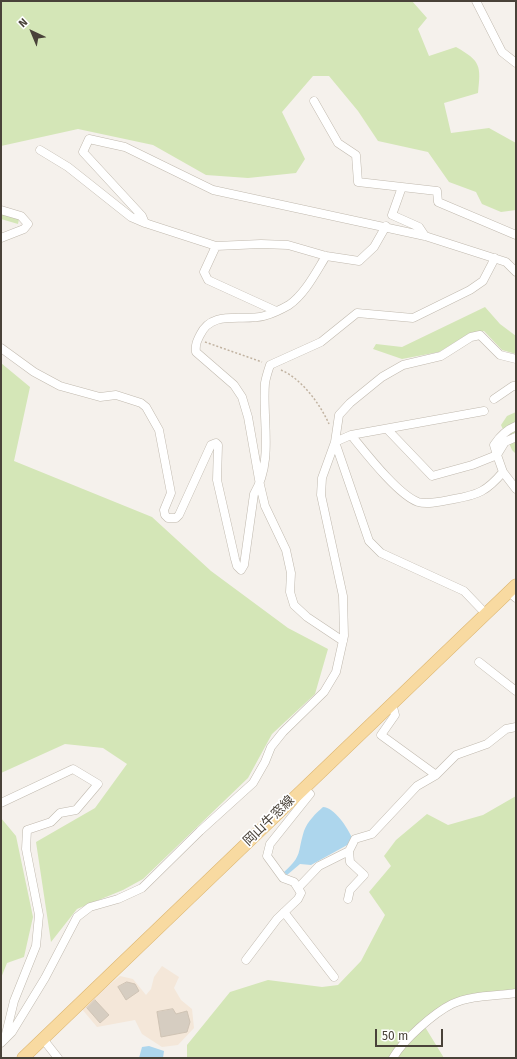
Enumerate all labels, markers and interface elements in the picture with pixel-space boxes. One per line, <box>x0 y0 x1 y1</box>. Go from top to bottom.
north arrow <box>12 12 52 52</box>
text: N <box>16 16 30 30</box>
street label: 岡山牛窓線 <box>240 793 298 849</box>
scale bar <box>377 1021 445 1047</box>
text: 50 m <box>382 1029 408 1043</box>

